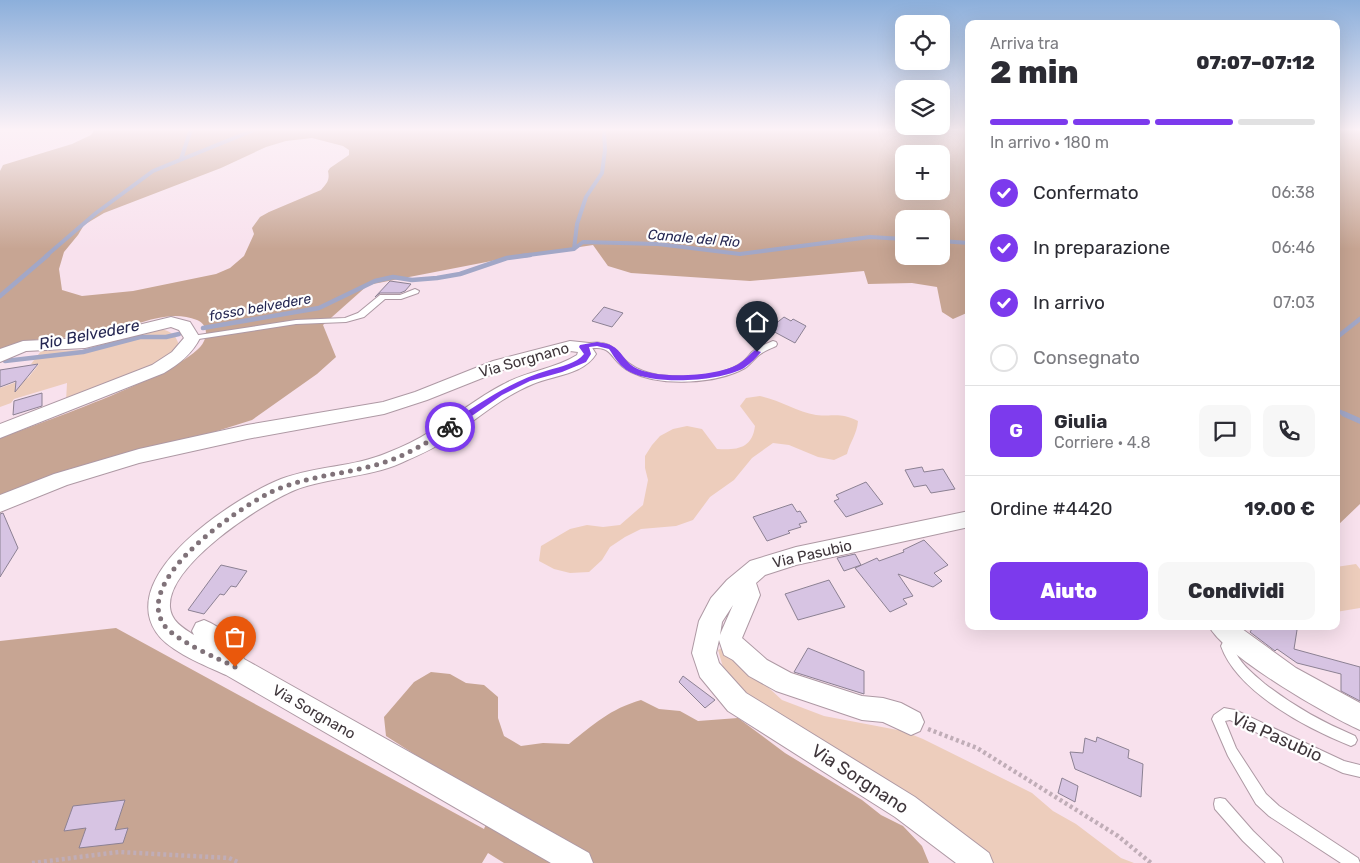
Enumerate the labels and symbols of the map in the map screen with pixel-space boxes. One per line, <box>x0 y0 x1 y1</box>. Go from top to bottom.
water label: Canale del Rio <box>647 226 741 251</box>
water label: fosso belvedere <box>208 290 313 325</box>
pin <box>736 301 778 352</box>
water label: Rio Belvedere <box>37 315 141 354</box>
street label: Via Sorgnano <box>477 339 571 381</box>
courier <box>425 402 475 452</box>
street label: Via Pasubio <box>771 536 853 572</box>
pin <box>214 616 256 667</box>
street label: Via Sorgnano <box>269 681 359 743</box>
street label: Via Pasubio <box>1228 707 1326 767</box>
street label: Via Sorgnano <box>807 739 913 819</box>

